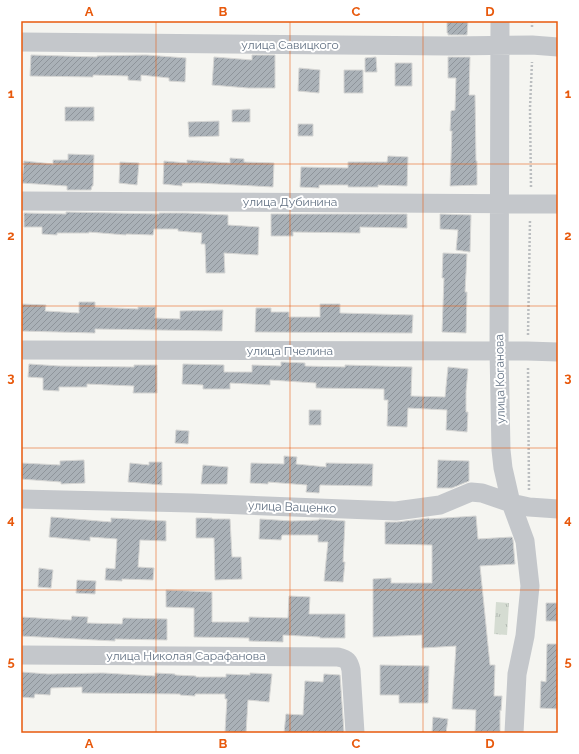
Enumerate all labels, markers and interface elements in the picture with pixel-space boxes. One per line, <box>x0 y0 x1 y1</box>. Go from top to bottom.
text: A <box>85 4 94 19</box>
text: B <box>219 4 228 19</box>
text: C <box>352 4 361 19</box>
text: D <box>485 4 495 19</box>
street label: улица Савицкого <box>241 38 339 52</box>
text: 1 <box>8 86 15 101</box>
text: 1 <box>565 86 572 101</box>
street label: улица Дубинина <box>243 195 337 209</box>
text: 2 <box>7 228 15 243</box>
text: 2 <box>564 228 572 243</box>
street label: улица Коганова <box>492 334 508 424</box>
street label: улица Пчелина <box>247 344 333 358</box>
text: 3 <box>7 370 15 385</box>
text: 3 <box>564 370 572 385</box>
street label: улица Ващенко <box>248 498 336 516</box>
text: 4 <box>7 512 15 527</box>
text: 4 <box>564 512 572 527</box>
street label: улица Николая Сарафанова <box>106 649 266 663</box>
text: 5 <box>7 654 15 669</box>
text: 5 <box>564 654 572 669</box>
text: A <box>85 736 94 751</box>
text: B <box>219 736 228 751</box>
text: C <box>352 736 361 751</box>
text: D <box>485 736 495 751</box>

